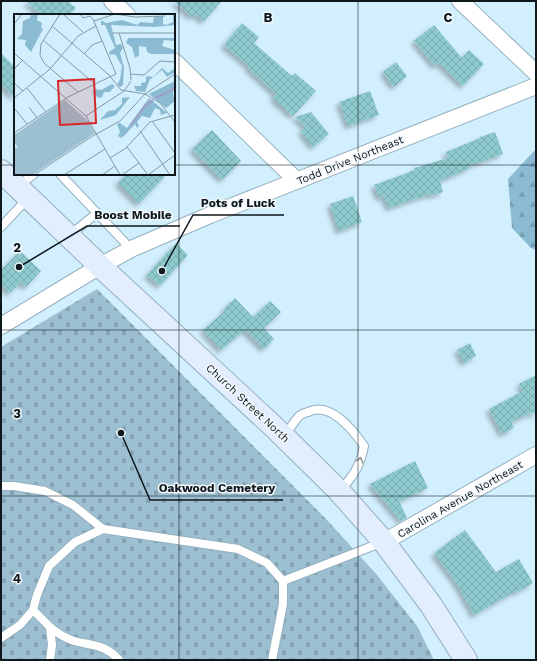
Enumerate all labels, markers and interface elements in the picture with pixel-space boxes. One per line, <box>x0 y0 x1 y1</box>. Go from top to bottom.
text: B <box>264 10 273 25</box>
text: C <box>444 10 453 25</box>
inset map <box>14 14 175 175</box>
street label: Todd Drive Northeast <box>295 133 406 188</box>
callout: Pots of Luck <box>193 191 284 215</box>
text: Pots of Luck <box>201 196 276 210</box>
callout: Boost Mobile <box>87 202 180 226</box>
text: Boost Mobile <box>94 208 172 222</box>
text: 2 <box>13 240 21 255</box>
street label: Church Street North <box>203 361 292 445</box>
text: 3 <box>13 406 21 421</box>
one-way arrow <box>356 456 364 463</box>
street label: Carolina Avenue Northeast <box>395 458 526 541</box>
callout: Oakwood Cemetery <box>150 476 283 500</box>
text: Oakwood Cemetery <box>159 481 276 495</box>
text: 4 <box>13 571 22 586</box>

